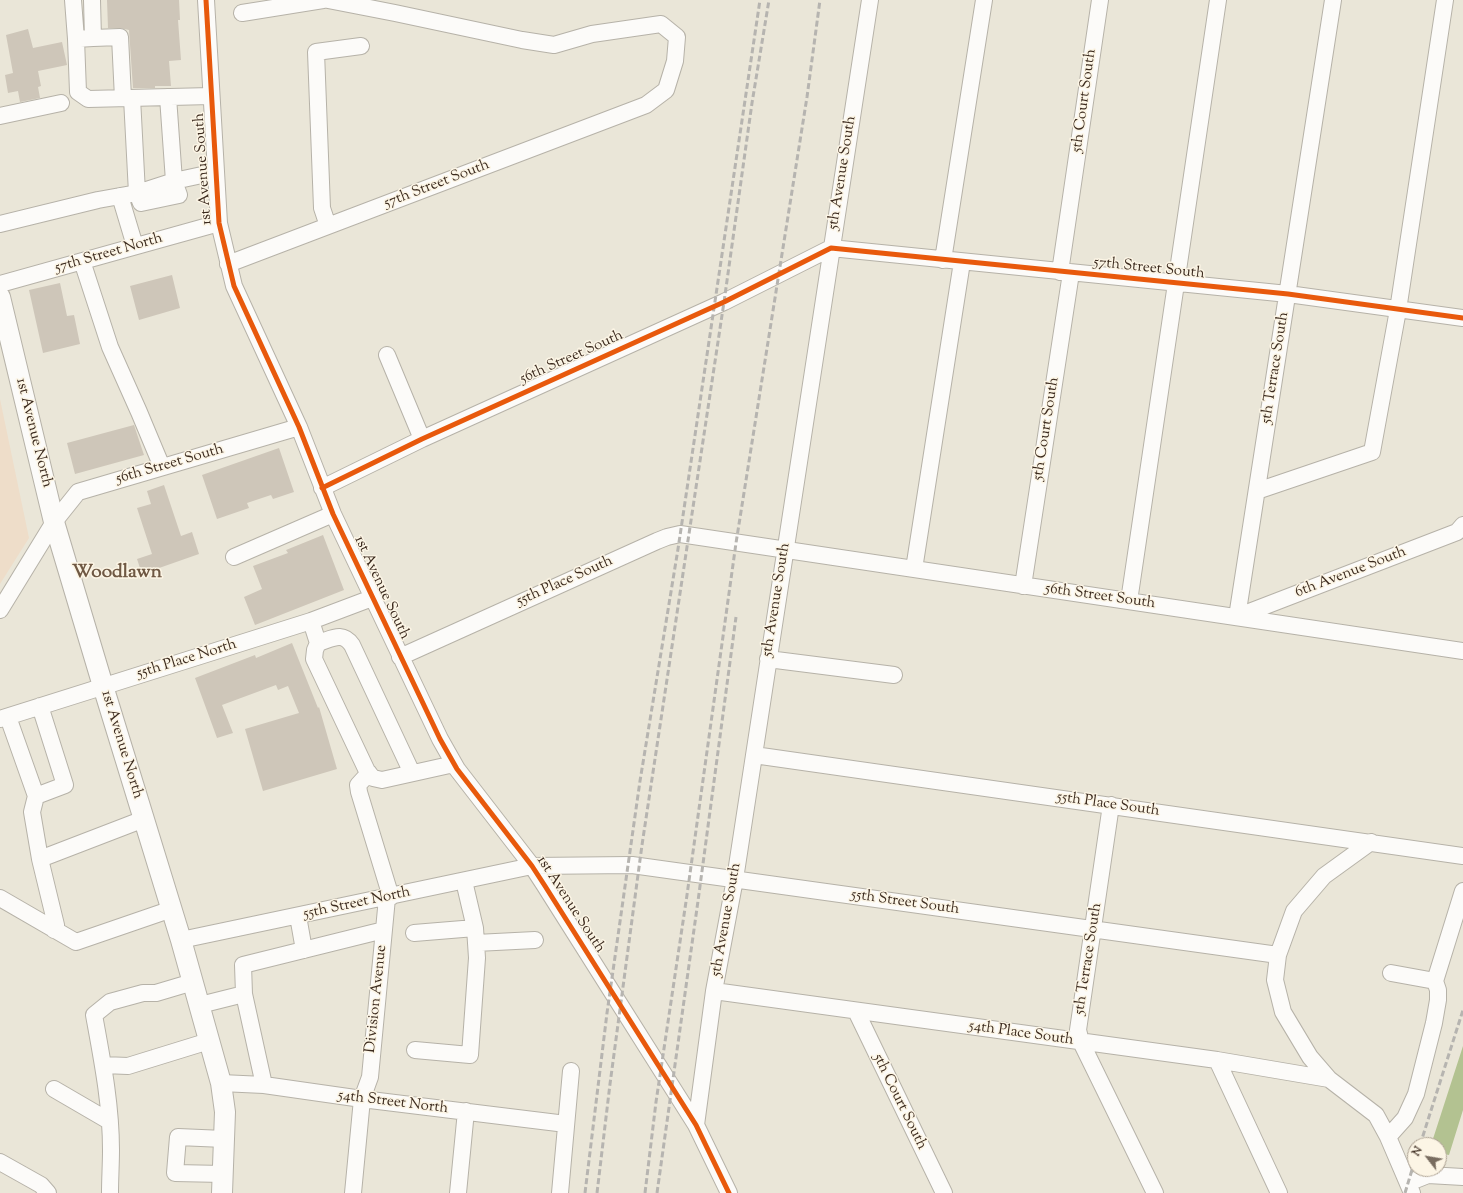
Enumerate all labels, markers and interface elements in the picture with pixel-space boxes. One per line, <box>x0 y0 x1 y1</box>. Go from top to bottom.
street label: 5th Court South <box>1069 48 1101 154</box>
street label: 1st Avenue South <box>191 112 217 226</box>
street label: 5th Avenue South <box>825 115 861 231</box>
street label: 57th Street South <box>382 157 492 213</box>
street label: 57th Street North <box>53 230 165 278</box>
street label: 57th Street South <box>1093 254 1205 284</box>
street label: 5th Terrace South <box>1258 311 1294 425</box>
street label: 56th Street South <box>518 327 626 389</box>
street label: 1st Avenue North <box>11 376 55 490</box>
street label: 5th Court South <box>1030 376 1064 482</box>
street label: 56th Street South <box>114 441 226 489</box>
street label: 1st Avenue South <box>349 533 413 643</box>
street label: 5th Avenue South <box>759 542 795 658</box>
street label: 6th Avenue South <box>1293 544 1409 602</box>
street label: 55th Place South <box>514 553 616 611</box>
district label: Woodlawn <box>72 563 162 585</box>
street label: 56th Street South <box>1044 580 1156 614</box>
street label: 55th Place North <box>135 636 239 684</box>
street label: 1st Avenue North <box>96 689 146 801</box>
street label: 55th Place South <box>1055 789 1161 821</box>
street label: 1st Avenue South <box>532 853 608 957</box>
street label: 5th Avenue South <box>708 862 746 978</box>
street label: 55th Street North <box>302 884 412 924</box>
street label: 55th Street South <box>850 886 960 920</box>
street label: 5th Terrace South <box>1071 902 1107 1016</box>
street label: Division Avenue <box>362 944 392 1054</box>
street label: 54th Place South <box>967 1018 1075 1050</box>
street label: 5th Court South <box>868 1051 930 1153</box>
street label: 54th Street North <box>337 1087 449 1119</box>
north arrow <box>1407 1137 1447 1177</box>
text: N <box>1408 1143 1427 1159</box>

